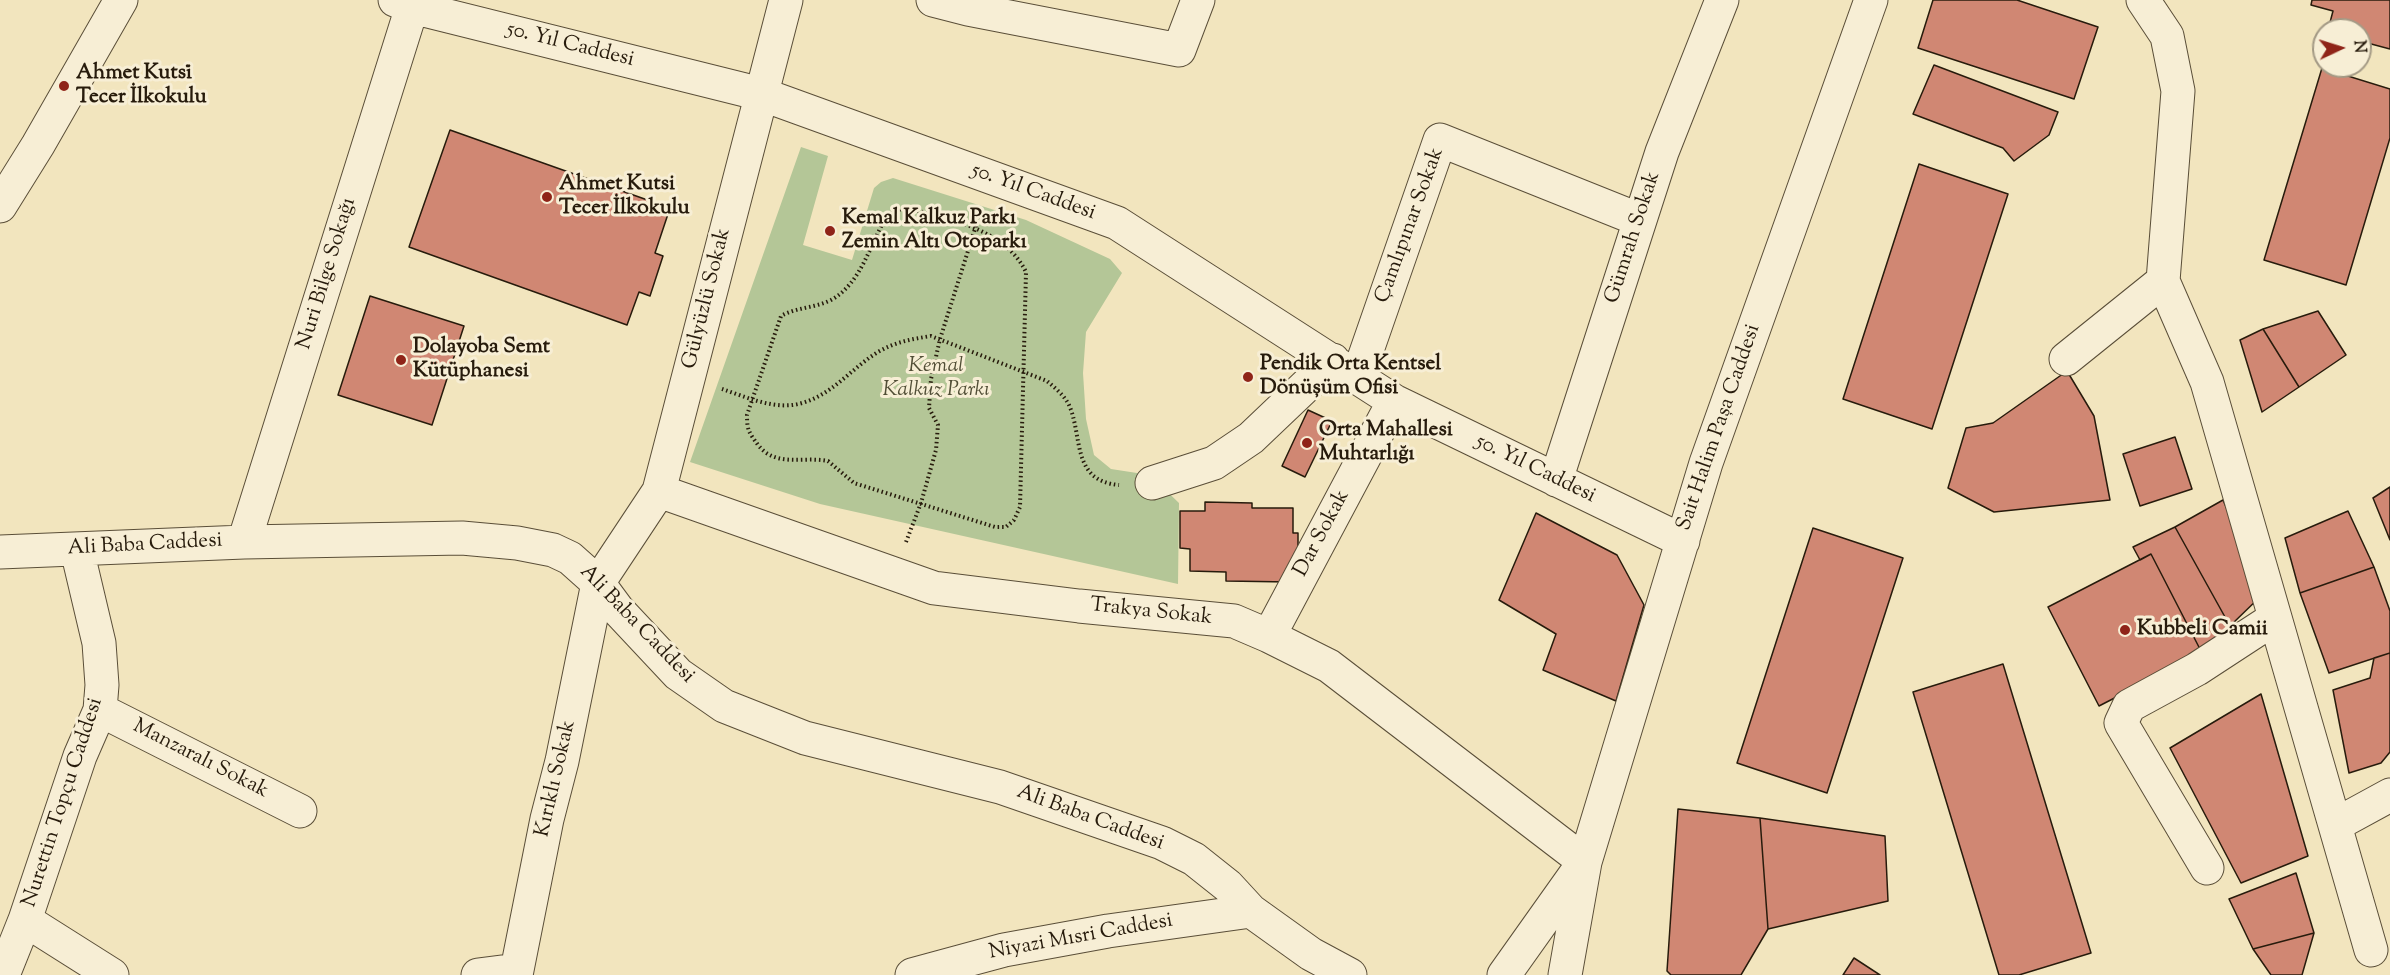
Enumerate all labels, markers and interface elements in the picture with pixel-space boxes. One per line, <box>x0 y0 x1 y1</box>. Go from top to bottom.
street label: 50. Yıl Caddesi <box>504 18 636 74</box>
north arrow <box>2312 18 2372 78</box>
text: N <box>2347 40 2370 54</box>
place label: Ahmet Kutsi̇ Tecer İlkokulu <box>76 61 207 111</box>
marker: Ahmet Kutsi̇ Tecer İlkokulu <box>57 79 71 93</box>
street label: Çamlıpınar Sokak <box>1371 145 1451 307</box>
street label: 50. Yıl Caddesi <box>967 159 1099 227</box>
street label: Gümrah Sokak <box>1601 169 1667 307</box>
place label: Ahmet Kutsi Tecer İlkokulu <box>559 172 690 222</box>
marker: Ahmet Kutsi Tecer İlkokulu <box>540 190 554 204</box>
street label: Nuri Bilge Sokağı <box>293 195 363 353</box>
place label: Kemal Kalkuz Parkı Zemin Altı Otoparkı <box>842 206 1027 256</box>
marker: Kemal Kalkuz Parkı Zemin Altı Otoparkı <box>823 224 837 238</box>
street label: Gülyüzlü Sokak <box>678 226 738 372</box>
street label: Sait Halim Paşa Caddesi <box>1673 321 1767 535</box>
place label: Dolayoba Semt Kütüphanesi <box>413 335 550 385</box>
place label: Pendik Orta Kentsel Dönüşüm Ofisi <box>1260 352 1441 402</box>
marker: Dolayoba Semt Kütüphanesi <box>394 353 408 367</box>
park label: Kemal Kalkuz Parkı <box>882 354 990 404</box>
marker: Pendik Orta Kentsel Dönüşüm Ofisi <box>1241 370 1255 384</box>
place label: Orta Mahallesi Muhtarlığı <box>1319 418 1453 468</box>
street label: 50. Yıl Caddesi <box>1471 430 1599 510</box>
marker: Orta Mahallesi Muhtarlığı <box>1300 436 1314 450</box>
street label: Dar Sokak <box>1290 486 1356 582</box>
street label: Ali Baba Caddesi <box>67 529 223 563</box>
street label: Ali Baba Caddesi <box>573 560 699 690</box>
street label: Trakya Sokak <box>1089 594 1213 632</box>
place label: Kubbeli Camii <box>2137 617 2268 643</box>
marker: Kubbeli Camii <box>2118 623 2132 637</box>
street label: Nurettin Topçu Caddesi <box>18 695 110 911</box>
street label: Manzaralı Sokak <box>128 715 272 805</box>
street label: Kırıklı Sokak <box>531 718 583 840</box>
street label: Ali Baba Caddesi <box>1013 781 1167 857</box>
street label: Niyazi Mısri Caddesi <box>987 909 1175 967</box>

